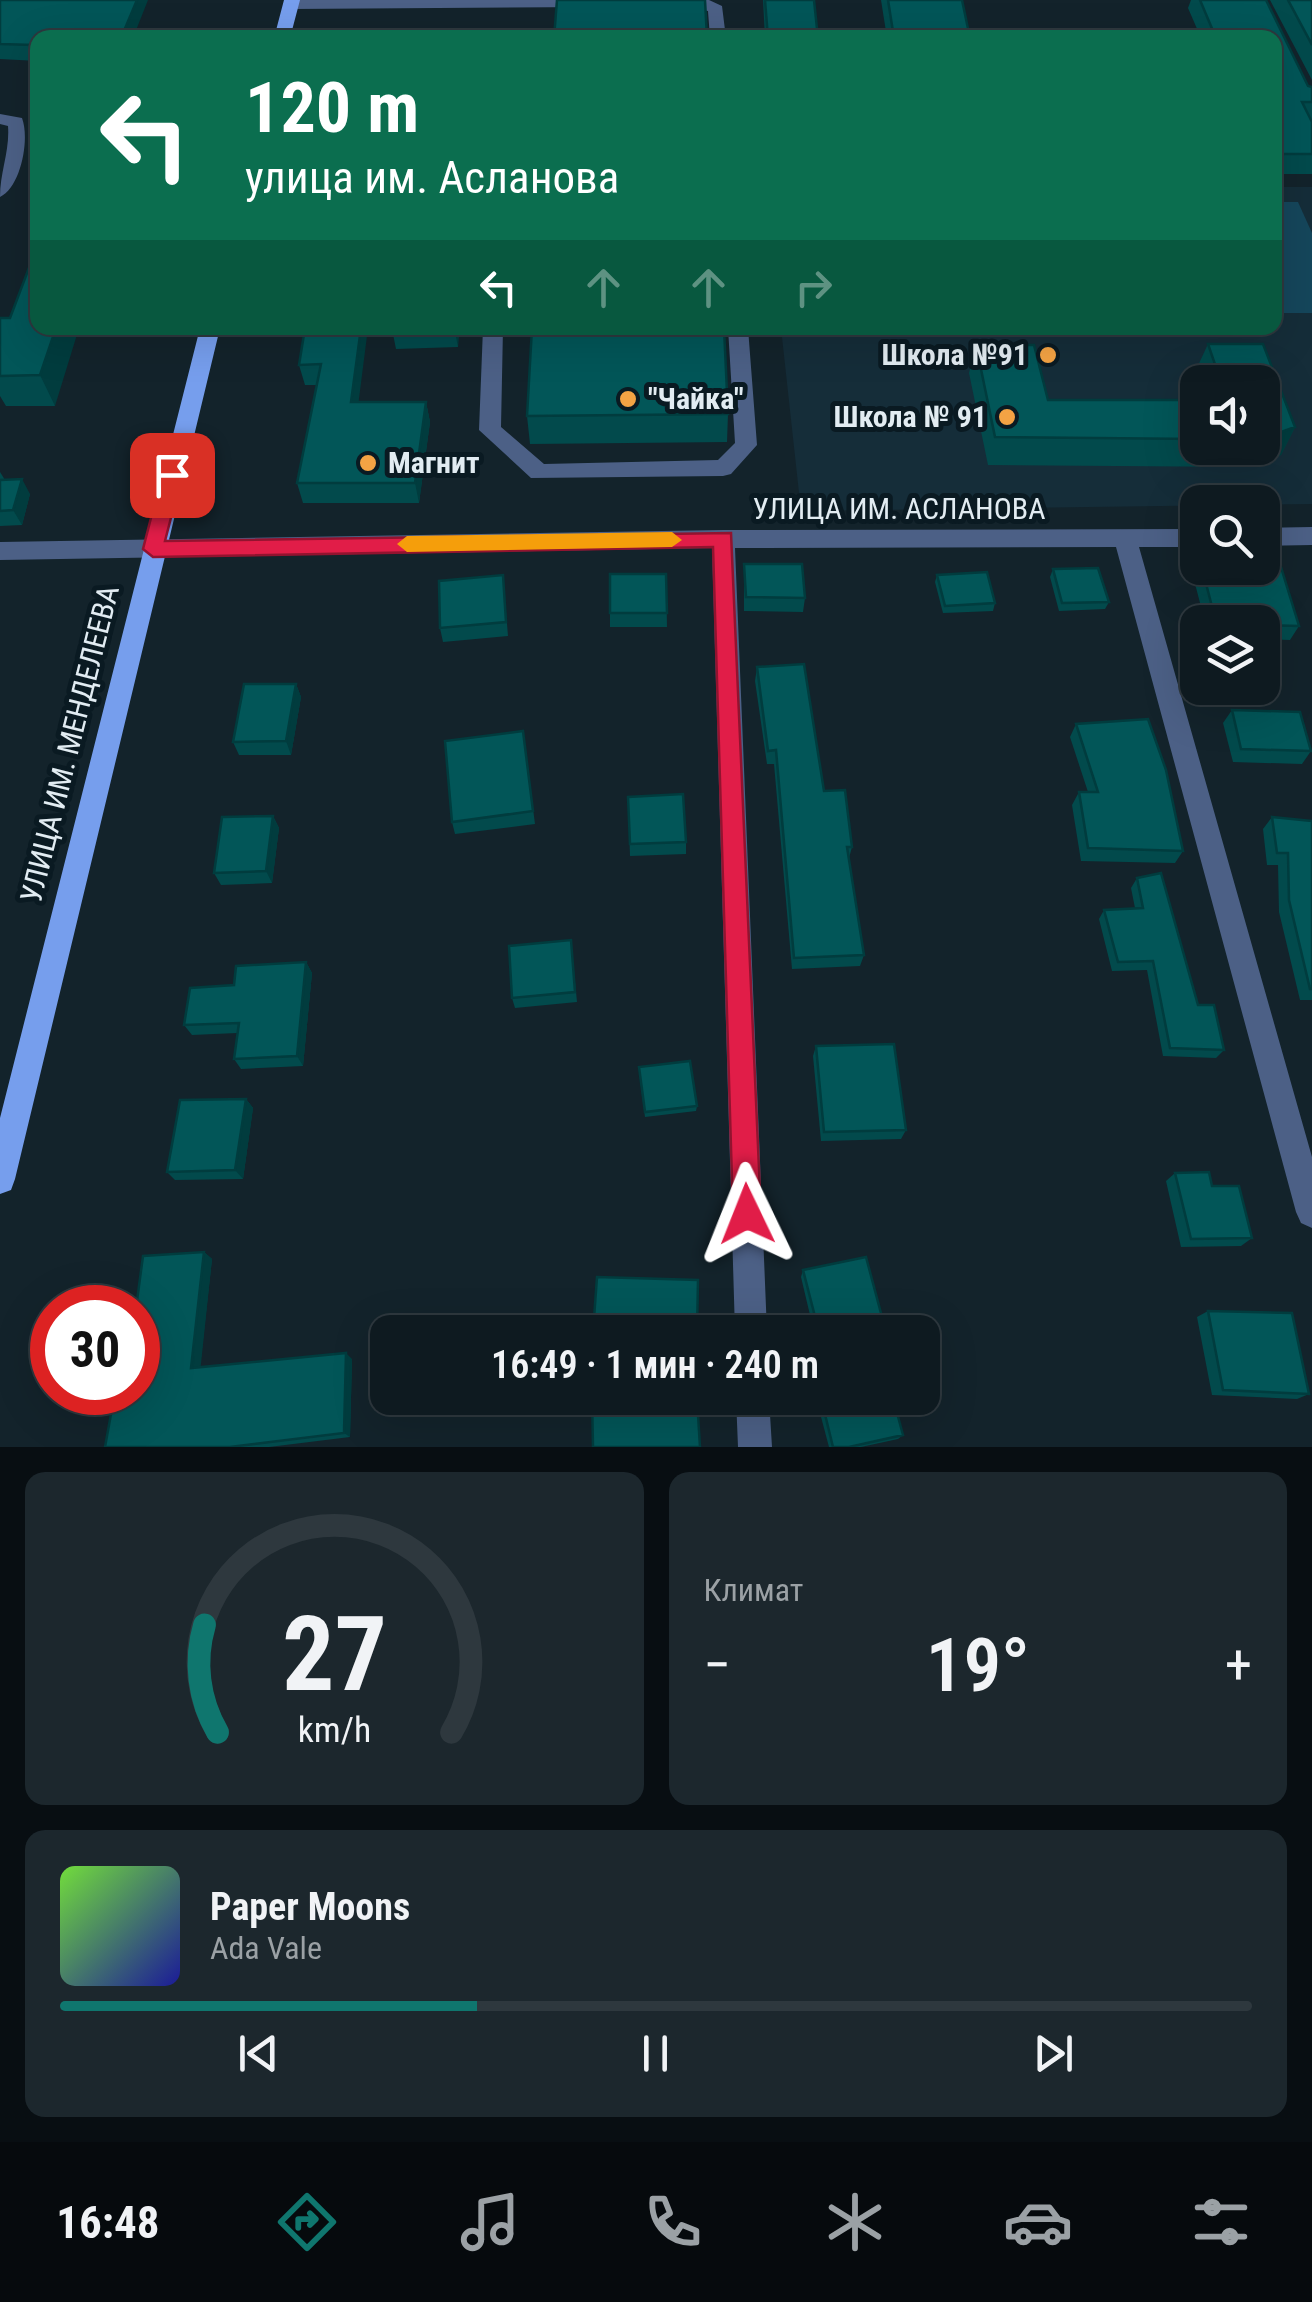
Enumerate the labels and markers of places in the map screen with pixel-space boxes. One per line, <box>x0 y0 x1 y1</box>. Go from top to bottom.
place label: Школа №91 <box>882 337 1028 372</box>
marker: Школа №91 <box>1037 344 1059 366</box>
place label: "Чайка" <box>648 381 744 416</box>
marker: "Чайка" <box>617 388 639 410</box>
place label: Школа № 91 <box>834 399 987 434</box>
marker: Школа № 91 <box>996 406 1018 428</box>
pin <box>130 433 215 518</box>
place label: Магнит <box>388 445 480 480</box>
marker: Магнит <box>357 452 379 474</box>

